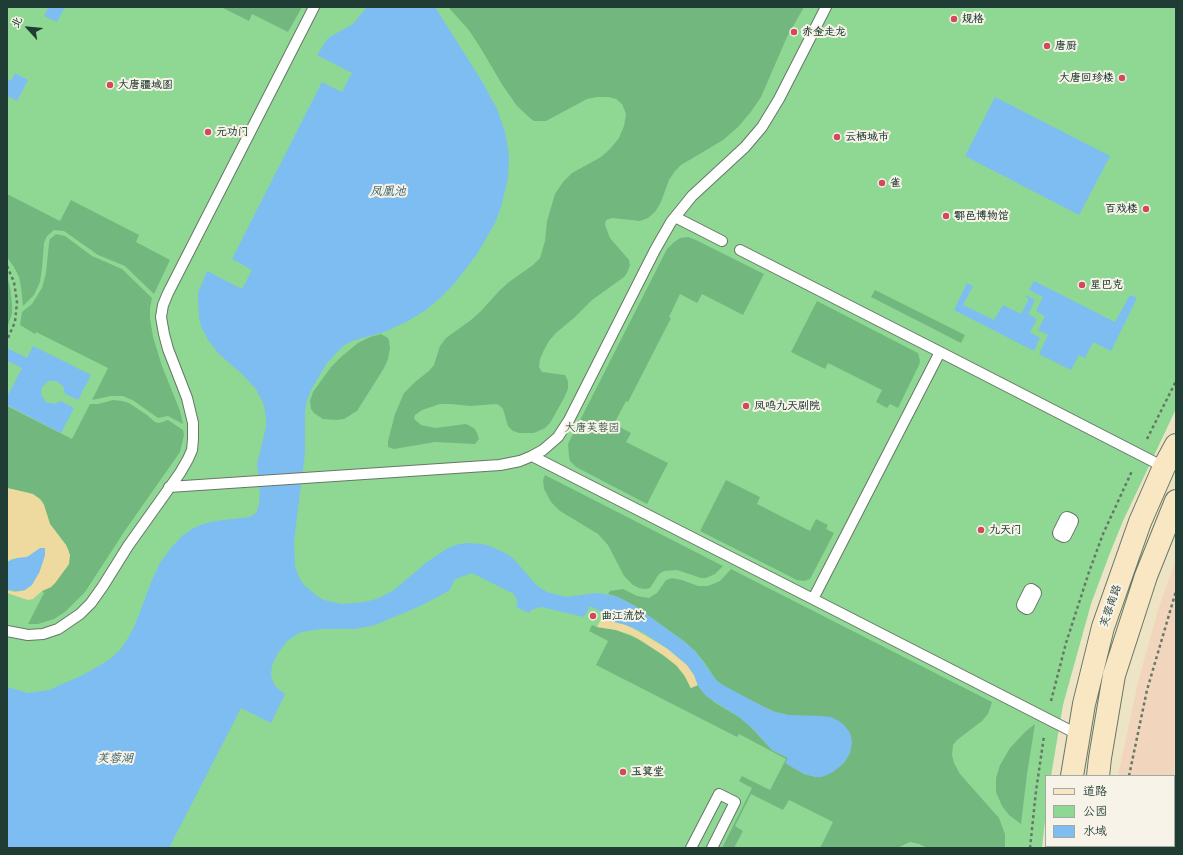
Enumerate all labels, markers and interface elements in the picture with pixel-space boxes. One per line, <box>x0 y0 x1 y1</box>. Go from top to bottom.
north arrow <box>8 8 48 48</box>
place label: 规格 <box>962 12 984 26</box>
text: 北 <box>9 14 25 30</box>
marker: 规格 <box>949 14 959 24</box>
place label: 赤金走龙 <box>802 25 846 39</box>
marker: 赤金走龙 <box>789 27 799 37</box>
place label: 唐厨 <box>1055 39 1077 53</box>
marker: 唐厨 <box>1042 41 1052 51</box>
place label: 大唐回珍楼 <box>1059 71 1114 85</box>
marker: 大唐回珍楼 <box>1117 73 1127 83</box>
place label: 大唐疆域图 <box>118 78 173 92</box>
marker: 大唐疆域图 <box>105 80 115 90</box>
place label: 元功门 <box>216 125 249 139</box>
marker: 元功门 <box>203 127 213 137</box>
place label: 云栖城市 <box>845 130 889 144</box>
marker: 云栖城市 <box>832 132 842 142</box>
place label: 雀 <box>890 176 901 190</box>
marker: 雀 <box>877 178 887 188</box>
water label: 凤凰池 <box>370 185 406 199</box>
place label: 百戏楼 <box>1105 202 1138 216</box>
marker: 百戏楼 <box>1141 204 1151 214</box>
place label: 鄠邑博物馆 <box>954 209 1009 223</box>
marker: 鄠邑博物馆 <box>941 211 951 221</box>
place label: 星巴克 <box>1090 278 1123 292</box>
marker: 星巴克 <box>1077 280 1087 290</box>
place label: 凤鸣九天剧院 <box>754 399 820 413</box>
marker: 凤鸣九天剧院 <box>741 401 751 411</box>
park label: 大唐芙蓉园 <box>565 421 619 435</box>
place label: 九天门 <box>989 523 1022 537</box>
marker: 九天门 <box>976 525 986 535</box>
street label: 芙蓉南路 <box>1098 583 1124 629</box>
place label: 曲江流饮 <box>601 609 645 623</box>
marker: 曲江流饮 <box>588 611 598 621</box>
water label: 芙蓉湖 <box>97 752 133 766</box>
place label: 玉箕堂 <box>631 765 664 779</box>
marker: 玉箕堂 <box>618 767 628 777</box>
legend <box>1045 775 1175 847</box>
text: 道路 <box>1083 784 1107 799</box>
text: 公园 <box>1083 804 1107 819</box>
text: 水域 <box>1083 824 1107 839</box>

